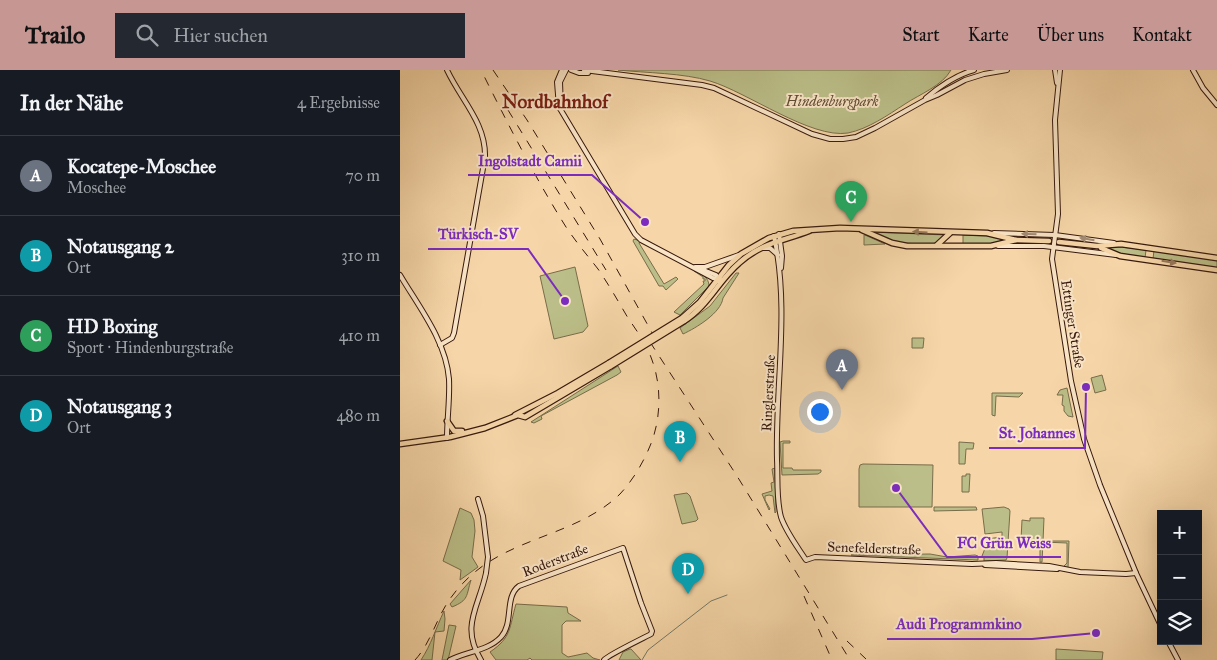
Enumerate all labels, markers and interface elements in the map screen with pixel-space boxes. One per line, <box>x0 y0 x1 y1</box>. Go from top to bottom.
search box <box>115 13 465 58</box>
text: Trailo <box>25 20 85 50</box>
icon: search <box>133 21 161 49</box>
text: Hier suchen <box>173 24 268 47</box>
text: Start <box>902 24 940 46</box>
text: Karte <box>968 24 1009 46</box>
text: Über uns <box>1037 24 1104 46</box>
text: Kontakt <box>1132 24 1192 46</box>
text: In der Nähe <box>20 90 123 116</box>
district label: Nordbahnhof <box>502 90 612 113</box>
text: 4 Ergebnisse <box>297 93 380 112</box>
park label: Hindenburgpark <box>784 93 879 111</box>
callout: Ingolstadt Camii <box>468 145 592 175</box>
text: Ingolstadt Camii <box>478 152 583 171</box>
text: Kocatepe-Moschee <box>67 155 216 178</box>
text: A <box>31 166 41 185</box>
text: 70 m <box>345 166 380 185</box>
text: Moschee <box>67 178 126 197</box>
pin: C <box>835 181 867 222</box>
callout: Türkisch-SV <box>428 219 528 249</box>
text: Türkisch-SV <box>437 225 520 243</box>
one-way arrow <box>912 227 928 235</box>
one-way arrow <box>1020 230 1036 238</box>
text: Notausgang 2 <box>67 235 174 258</box>
one-way arrow <box>1079 235 1095 243</box>
text: B <box>31 246 41 265</box>
text: 310 m <box>341 246 380 265</box>
text: Ort <box>67 258 91 277</box>
one-way arrow <box>1161 259 1177 267</box>
street label: Ettinger Straße <box>1057 279 1088 370</box>
text: HD Boxing <box>67 315 157 338</box>
text: C <box>31 326 41 345</box>
text: 410 m <box>339 326 380 345</box>
text: Sport · Hindenburgstraße <box>67 338 234 357</box>
pin: A <box>826 349 858 390</box>
street label: Ringlerstraße <box>758 354 779 432</box>
text: Notausgang 3 <box>67 395 172 418</box>
your location <box>807 399 833 425</box>
text: D <box>30 406 42 425</box>
text: 480 m <box>336 406 380 425</box>
text: Ort <box>67 418 91 437</box>
callout: St. Johannes <box>989 418 1085 448</box>
pin: B <box>664 421 696 462</box>
text: St. Johannes <box>999 424 1076 443</box>
map controls <box>1157 510 1202 645</box>
button: + <box>1157 510 1202 555</box>
callout: FC Grün Weiss <box>947 527 1061 557</box>
text: FC Grün Weiss <box>957 534 1052 552</box>
street label: Senefelderstraße <box>827 538 921 559</box>
street label: Roderstraße <box>520 540 591 581</box>
pin: D <box>672 553 704 594</box>
button: − <box>1157 555 1202 600</box>
button: layers <box>1157 600 1202 645</box>
callout: Audi Programmkino <box>887 609 1032 639</box>
text: Audi Programmkino <box>895 615 1022 634</box>

